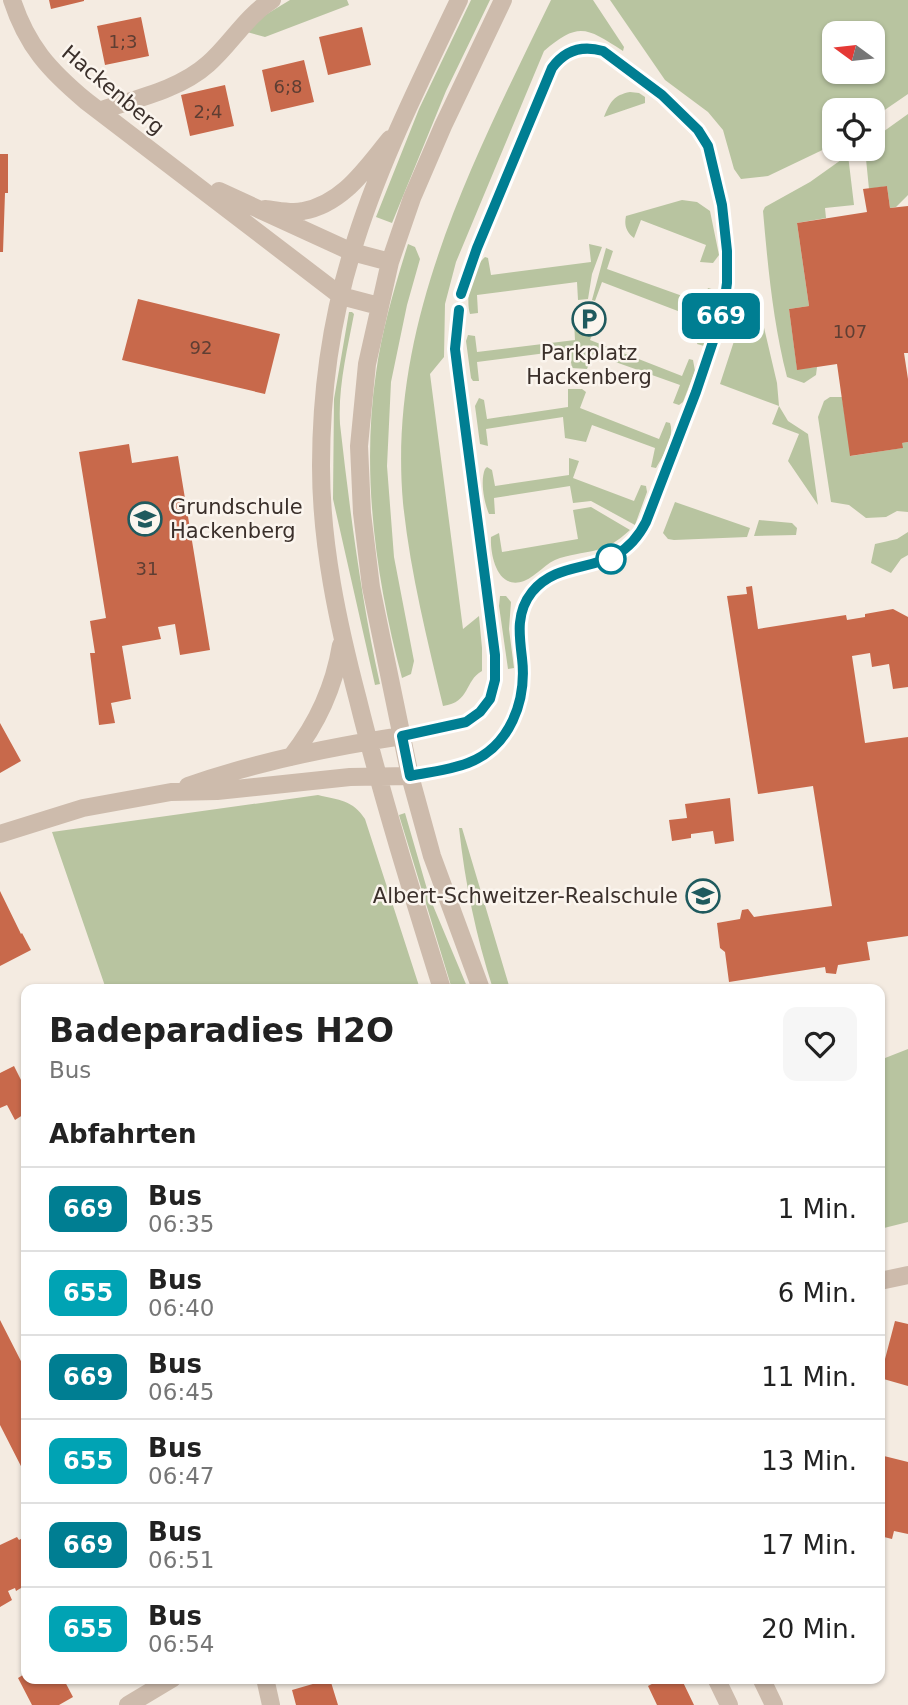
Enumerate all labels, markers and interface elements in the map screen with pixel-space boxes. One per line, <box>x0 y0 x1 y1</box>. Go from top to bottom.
north arrow <box>822 21 886 84</box>
map controls <box>822 21 885 161</box>
house number: 1;3 <box>109 31 137 52</box>
street label: Hackenberg <box>57 40 169 140</box>
house number: 6;8 <box>274 76 302 97</box>
button: locate <box>822 98 885 161</box>
house number: 2;4 <box>194 101 222 122</box>
line badge: 669 <box>681 293 761 339</box>
parking icon: Parkplatz Hackenberg <box>570 300 608 338</box>
text: 669 <box>696 302 746 330</box>
house number: 107 <box>833 321 867 342</box>
house number: 92 <box>190 337 212 358</box>
place label: Parkplatz Hackenberg <box>526 341 652 389</box>
place label: Grundschule Hackenberg <box>170 495 303 543</box>
school or university icon: Grundschule Hackenberg <box>126 500 164 538</box>
unlabelled marker <box>596 544 626 574</box>
house number: 31 <box>136 558 158 579</box>
school or university icon: Albert-Schweitzer-Realschule <box>684 877 722 915</box>
place label: Albert-Schweitzer-Realschule <box>373 884 678 908</box>
button: heart <box>783 1007 857 1081</box>
text: Badeparadies H2O <box>49 1011 394 1050</box>
text: Bus <box>49 1057 91 1083</box>
text: Abfahrten <box>49 1119 197 1149</box>
text: Bus <box>148 1181 202 1211</box>
text: 1 Min. <box>778 1194 857 1224</box>
text: 669 <box>63 1195 113 1223</box>
text: 06:35 <box>148 1211 214 1237</box>
text: Bus <box>148 1265 202 1295</box>
text: 6 Min. <box>778 1278 857 1308</box>
text: 655 <box>63 1279 113 1307</box>
text: 06:40 <box>148 1295 214 1321</box>
text: Bus <box>148 1349 202 1379</box>
text: 11 Min. <box>761 1362 857 1392</box>
text: 669 <box>63 1363 113 1391</box>
text: 06:45 <box>148 1379 214 1405</box>
text: Bus <box>148 1433 202 1463</box>
text: 13 Min. <box>761 1446 857 1476</box>
text: 655 <box>63 1447 113 1475</box>
text: 06:47 <box>148 1463 214 1489</box>
text: Bus <box>148 1517 202 1547</box>
text: 17 Min. <box>761 1530 857 1560</box>
text: 669 <box>63 1531 113 1559</box>
text: 06:51 <box>148 1547 214 1573</box>
text: Bus <box>148 1601 202 1631</box>
text: 20 Min. <box>761 1614 857 1644</box>
text: 655 <box>63 1615 113 1643</box>
text: 06:54 <box>148 1631 214 1657</box>

